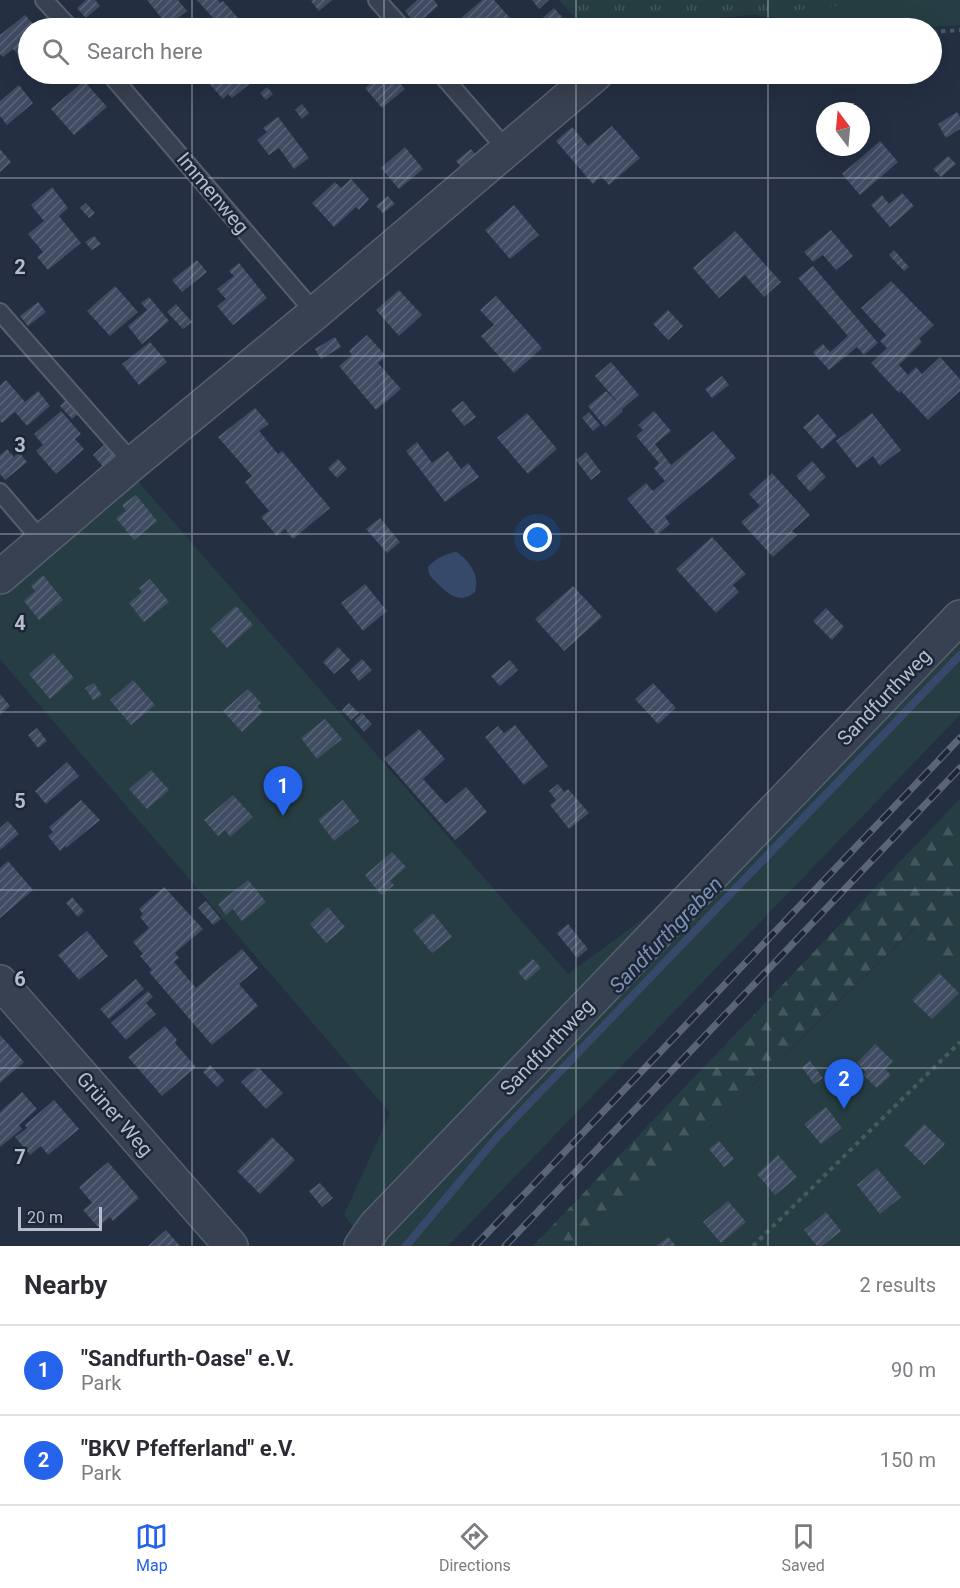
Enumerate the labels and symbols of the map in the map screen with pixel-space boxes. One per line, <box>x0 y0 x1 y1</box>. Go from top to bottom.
north arrow <box>816 102 870 156</box>
street label: Immenweg <box>172 147 254 239</box>
text: 2 <box>14 255 26 279</box>
text: 3 <box>14 433 26 457</box>
your location <box>523 523 552 552</box>
text: 4 <box>14 611 26 635</box>
street label: Sandfurthweg <box>832 644 936 750</box>
pin: 1 <box>264 766 302 816</box>
text: 5 <box>14 789 26 813</box>
water label: Sandfurthgraben <box>605 872 727 998</box>
text: 6 <box>14 967 26 991</box>
street label: Sandfurthweg <box>495 994 599 1100</box>
pin: 2 <box>824 1060 864 1109</box>
street label: Grüner Weg <box>72 1067 158 1161</box>
text: 7 <box>14 1145 26 1169</box>
scale bar <box>18 1204 102 1232</box>

